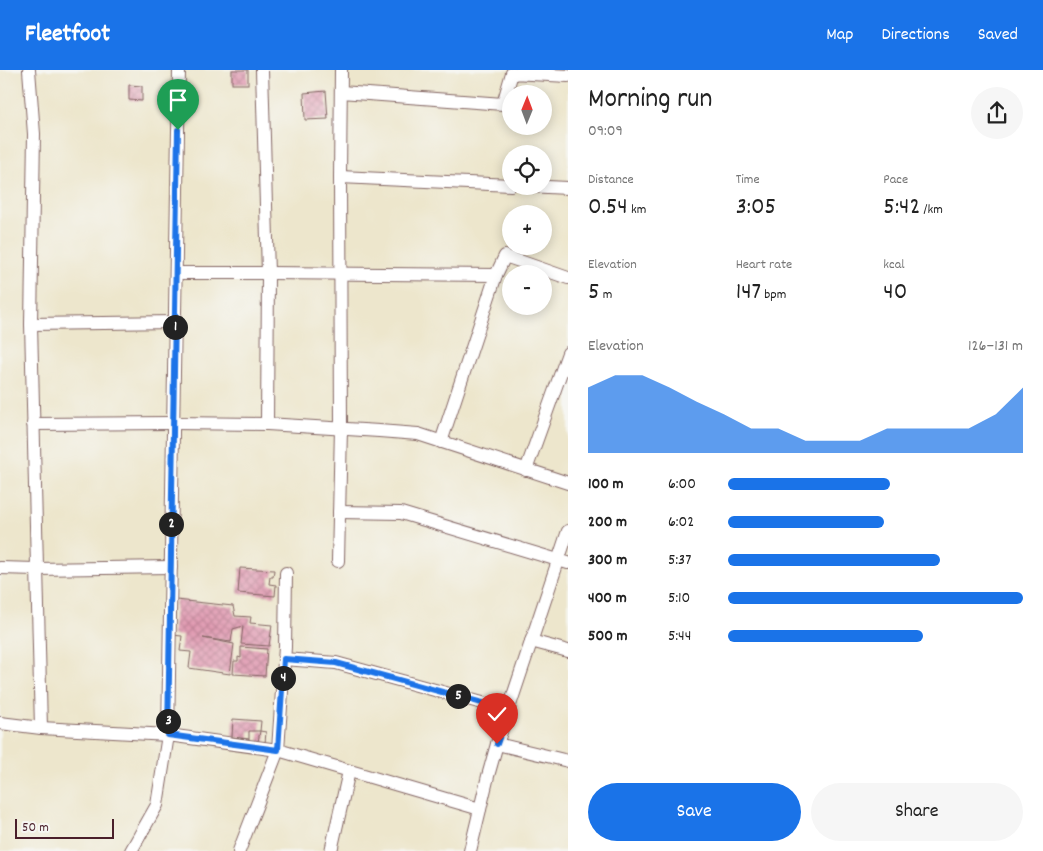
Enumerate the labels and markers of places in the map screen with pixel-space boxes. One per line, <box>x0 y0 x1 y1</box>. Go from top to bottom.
pin <box>157 79 199 130</box>
pin: 1 <box>162 314 188 340</box>
pin: 2 <box>158 512 184 536</box>
pin: 4 <box>270 666 296 690</box>
pin: 5 <box>446 684 470 708</box>
pin <box>476 693 518 744</box>
pin: 3 <box>156 708 180 734</box>

